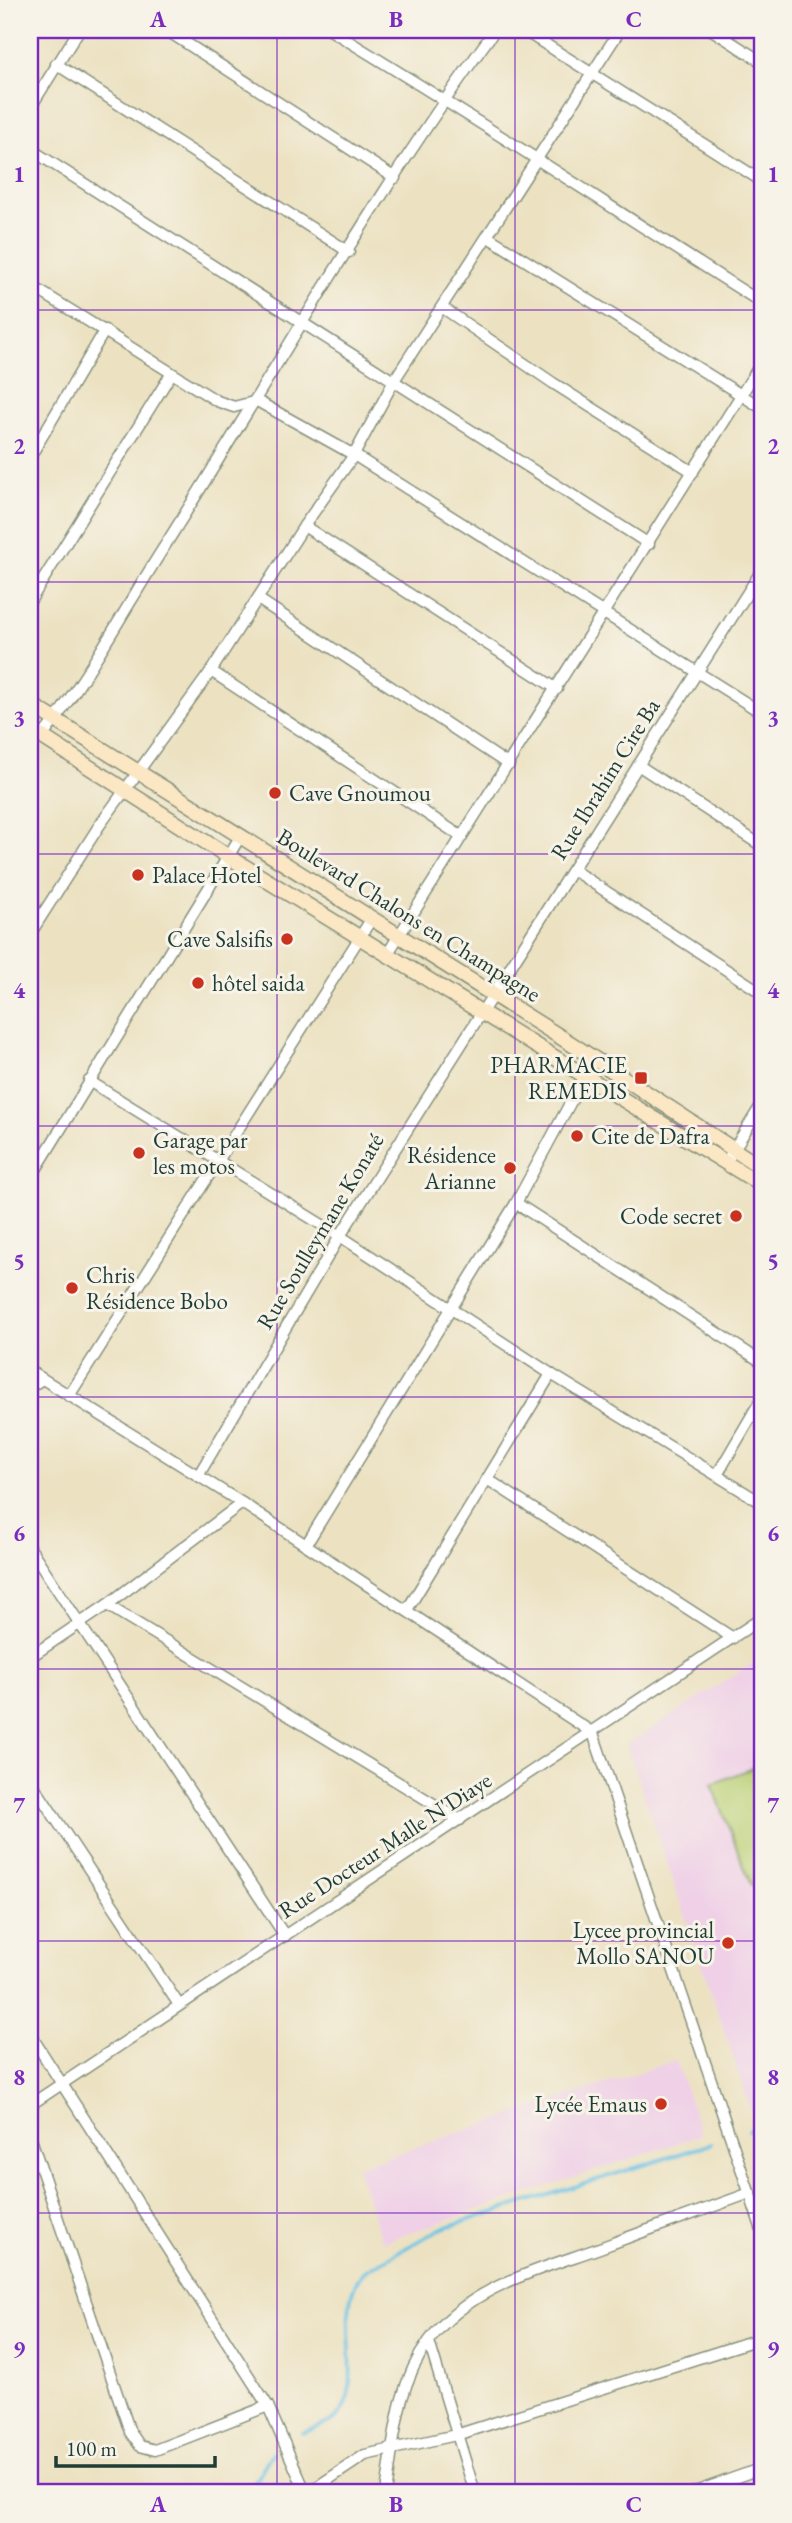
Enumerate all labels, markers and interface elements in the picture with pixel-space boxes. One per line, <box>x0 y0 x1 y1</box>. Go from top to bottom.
text: A <box>149 4 167 34</box>
text: B <box>389 4 403 34</box>
text: C <box>626 4 642 34</box>
text: 1 <box>13 159 25 189</box>
text: 1 <box>767 159 779 189</box>
text: 2 <box>13 431 25 461</box>
text: 2 <box>767 431 779 461</box>
street label: Rue Ibrahim Cire Ba <box>543 692 667 865</box>
text: 3 <box>13 703 25 733</box>
text: 3 <box>767 703 779 733</box>
place label: Cave Gnoumou <box>289 778 431 808</box>
marker: Cave Gnoumou <box>267 785 283 801</box>
street label: Boulevard Chalons en Champagne <box>272 821 547 1009</box>
place label: Palace Hotel <box>152 860 262 890</box>
marker: Palace Hotel <box>130 867 146 883</box>
place label: Cave Salsifis <box>167 924 273 954</box>
marker: Cave Salsifis <box>279 931 295 947</box>
place label: hôtel saida <box>212 968 305 998</box>
text: 4 <box>13 975 26 1005</box>
marker: hôtel saida <box>190 975 206 991</box>
text: 4 <box>767 975 780 1005</box>
place label: PHARMACIE REMEDIS <box>490 1050 627 1106</box>
marker: PHARMACIE REMEDIS <box>633 1070 649 1086</box>
place label: Cite de Dafra <box>591 1121 710 1151</box>
place label: Garage par les motos <box>153 1125 248 1181</box>
street label: Rue Soulleymane Konaté <box>250 1127 390 1335</box>
marker: Cite de Dafra <box>569 1128 585 1144</box>
place label: Résidence Arianne <box>407 1140 496 1196</box>
marker: Garage par les motos <box>131 1145 147 1161</box>
marker: Résidence Arianne <box>502 1160 518 1176</box>
place label: Code secret <box>620 1201 723 1231</box>
marker: Code secret <box>728 1208 744 1224</box>
text: 5 <box>13 1246 25 1276</box>
text: 5 <box>767 1246 779 1276</box>
place label: Chris Résidence Bobo <box>86 1260 228 1316</box>
marker: Chris Résidence Bobo <box>64 1280 80 1296</box>
text: 6 <box>13 1518 25 1548</box>
text: 6 <box>767 1518 779 1548</box>
street label: Rue Docteur Malle N'Diaye <box>273 1765 497 1925</box>
text: 7 <box>13 1790 26 1820</box>
text: 7 <box>767 1790 780 1820</box>
place label: Lycee provincial Mollo SANOU <box>573 1915 714 1971</box>
marker: Lycee provincial Mollo SANOU <box>720 1935 736 1951</box>
text: 8 <box>13 2062 25 2092</box>
text: 8 <box>767 2062 779 2092</box>
place label: Lycée Emaus <box>534 2089 647 2119</box>
marker: Lycée Emaus <box>653 2096 669 2112</box>
text: 9 <box>13 2334 25 2364</box>
text: 9 <box>767 2334 779 2364</box>
scale bar <box>56 2425 215 2469</box>
text: 100 m <box>66 2435 117 2462</box>
text: A <box>149 2489 167 2519</box>
text: B <box>389 2489 403 2519</box>
text: C <box>626 2489 642 2519</box>

